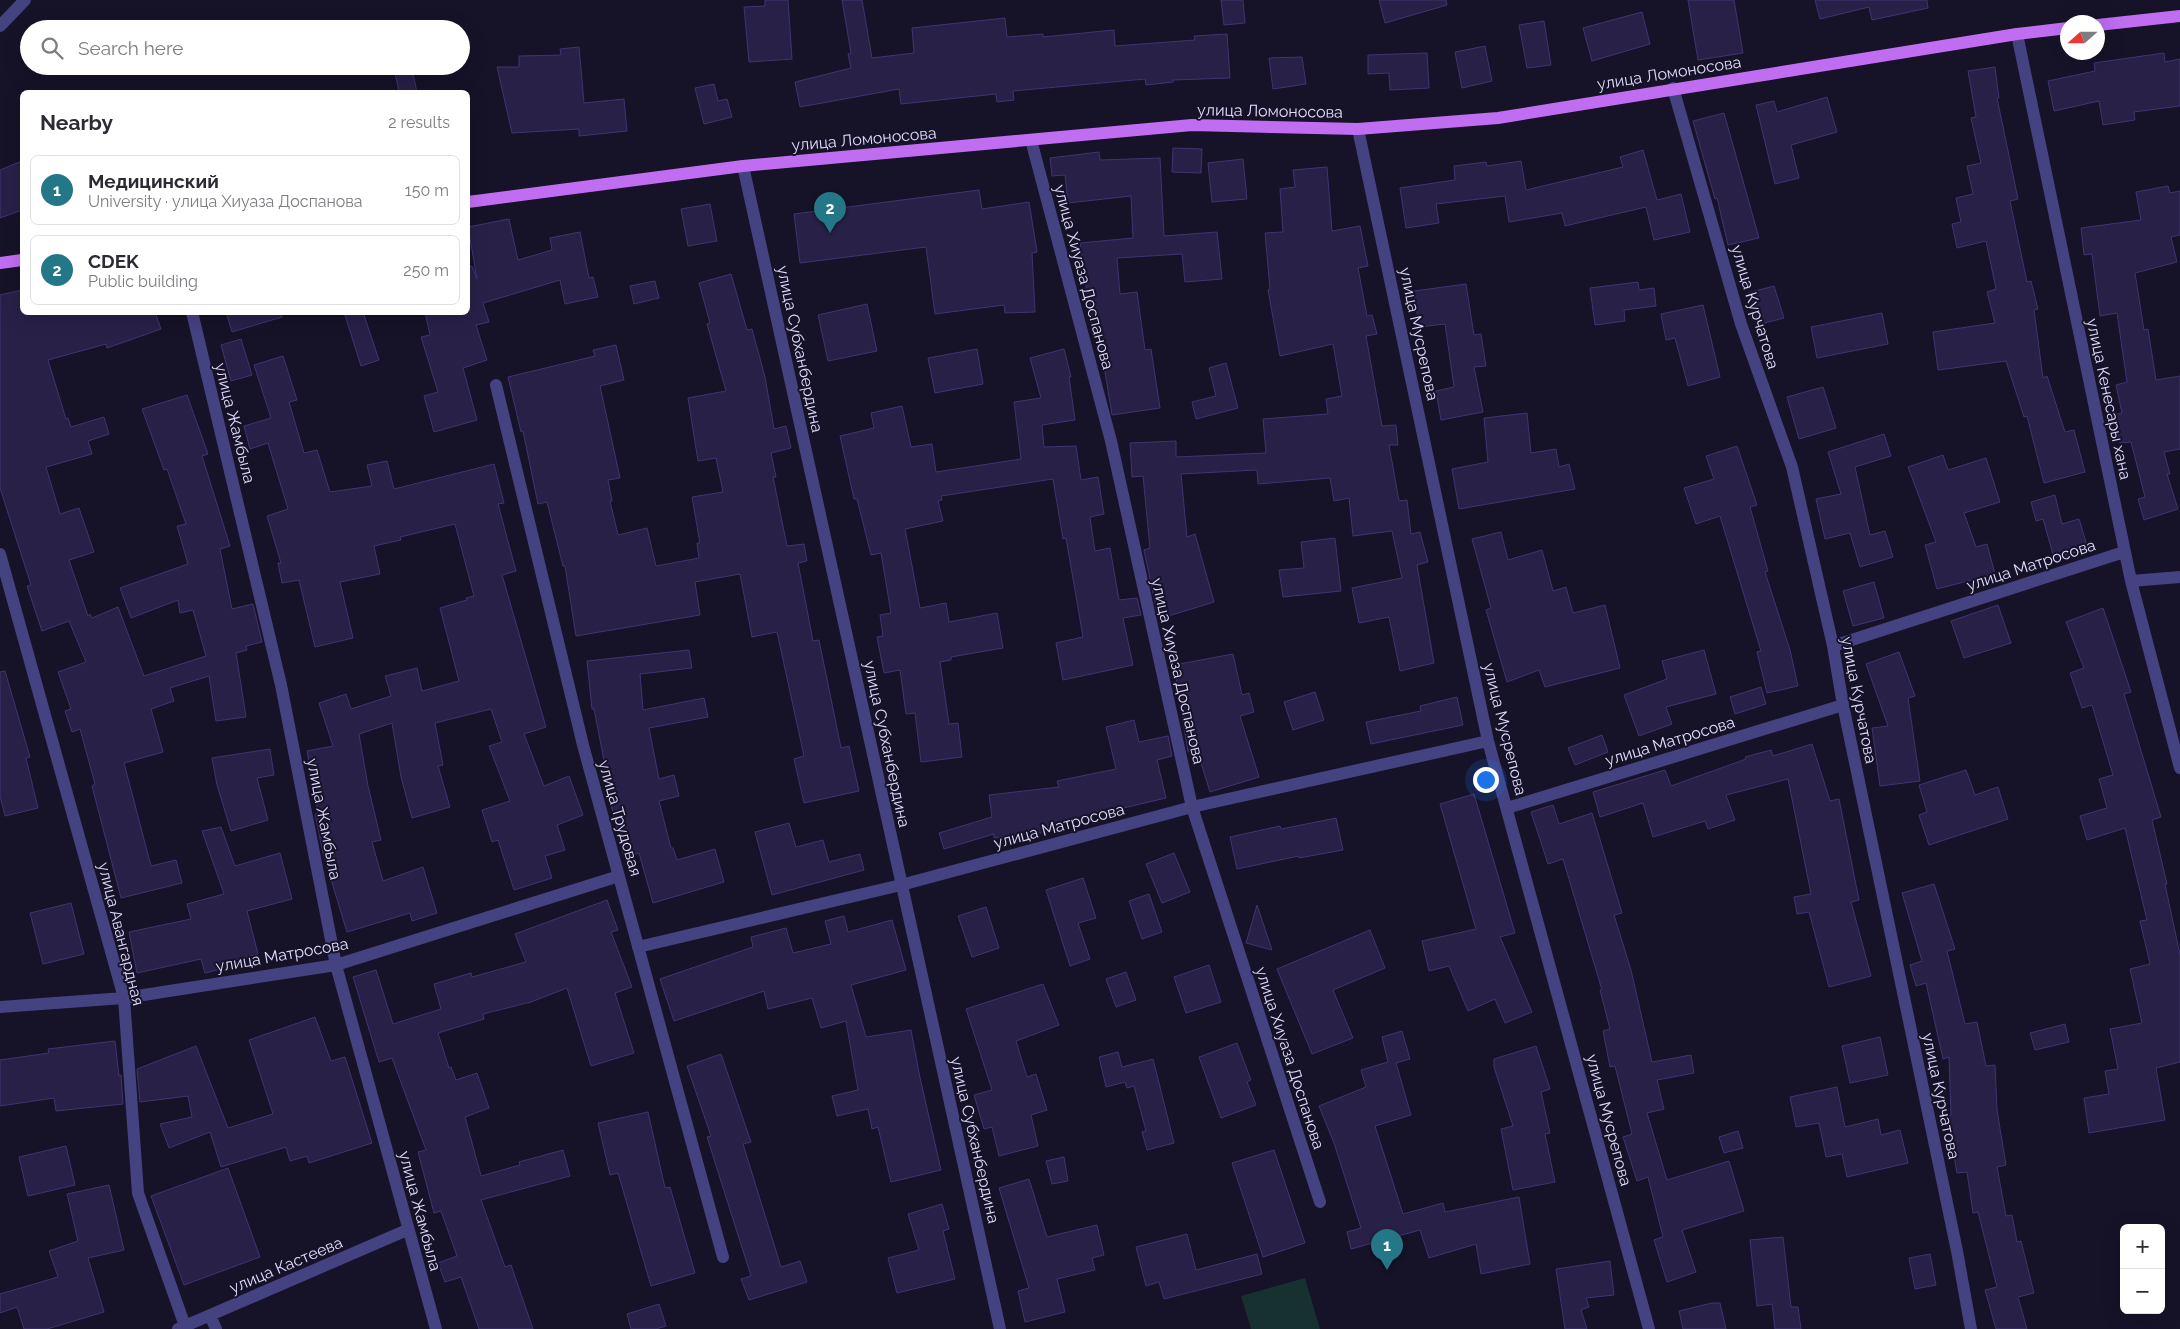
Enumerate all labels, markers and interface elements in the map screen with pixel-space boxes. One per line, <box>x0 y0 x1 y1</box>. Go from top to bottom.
north arrow <box>2060 15 2105 60</box>
search box <box>20 20 470 75</box>
icon: search <box>38 34 66 62</box>
text: Search here <box>78 37 184 59</box>
street label: улица Ломоносова <box>1596 52 1742 94</box>
street label: улица Ломоносова <box>1197 100 1343 122</box>
text: Nearby <box>40 110 113 135</box>
text: 2 results <box>388 113 450 132</box>
street label: улица Ломоносова <box>791 123 937 155</box>
text: Медицинский <box>88 170 219 192</box>
text: 1 <box>53 181 61 200</box>
text: 150 m <box>405 181 449 200</box>
street label: улица Хиуаза Доспанова <box>1050 183 1118 371</box>
text: University · улица Хиуаза Доспанова <box>88 192 363 211</box>
pin: 2 <box>814 192 846 233</box>
street label: улица Курчатова <box>1727 243 1783 371</box>
text: CDEK <box>88 250 139 272</box>
text: 2 <box>52 261 62 280</box>
text: 250 m <box>403 261 449 280</box>
street label: улица Субханбердина <box>773 264 827 434</box>
street label: улица Мусрепова <box>1396 266 1442 402</box>
text: Public building <box>88 272 198 291</box>
street label: улица Кенесары хана <box>2083 317 2135 481</box>
street label: улица Жамбыла <box>211 361 259 485</box>
street label: улица Матросова <box>1964 535 2098 595</box>
street label: улица Хиуаза Доспанова <box>1147 576 1209 766</box>
street label: улица Курчатова <box>1837 635 1881 765</box>
street label: улица Субханбердина <box>860 659 914 829</box>
street label: улица Мусрепова <box>1479 661 1531 797</box>
street label: улица Матросова <box>1603 712 1737 770</box>
street label: улица Жамбыла <box>303 757 345 881</box>
street label: улица Трудовая <box>594 758 646 878</box>
your location <box>1473 767 1499 793</box>
street label: улица Матросова <box>992 799 1126 853</box>
street label: улица Авангардная <box>94 860 148 1008</box>
street label: улица Матросова <box>214 934 350 976</box>
street label: улица Хиуаза Доспанова <box>1252 964 1328 1152</box>
street label: улица Курчатова <box>1918 1031 1964 1161</box>
street label: улица Мусрепова <box>1582 1052 1636 1188</box>
street label: улица Субханбердина <box>947 1055 1003 1225</box>
street label: улица Жамбыла <box>395 1149 445 1273</box>
map controls <box>2120 1224 2165 1314</box>
button: + <box>2120 1224 2165 1269</box>
pin: 1 <box>1371 1229 1403 1270</box>
street label: улица Кастеева <box>227 1233 345 1297</box>
button: − <box>2120 1269 2165 1314</box>

